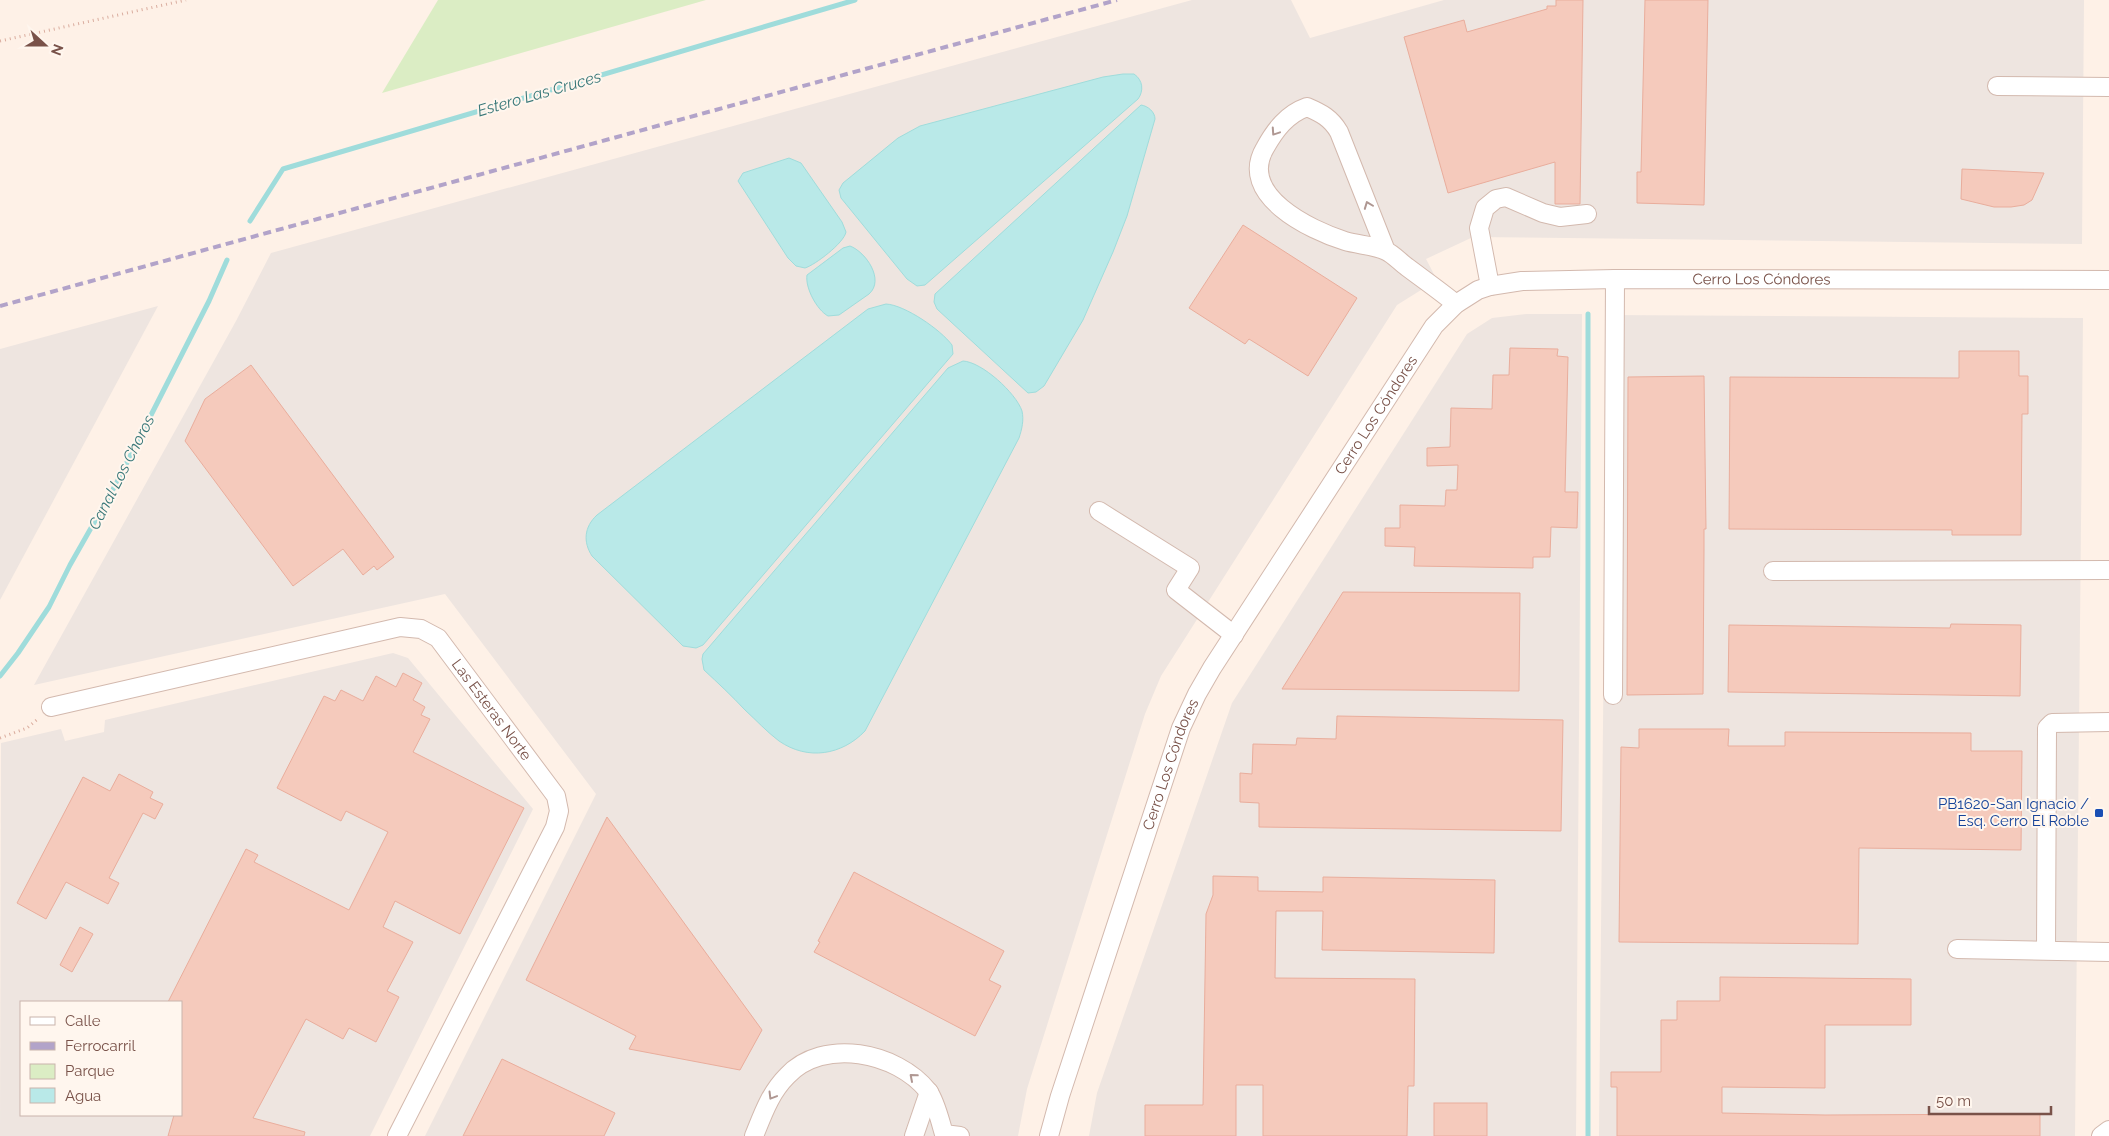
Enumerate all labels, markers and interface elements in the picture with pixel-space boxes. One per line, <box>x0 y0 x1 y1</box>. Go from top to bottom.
north arrow <box>20 20 70 70</box>
text: N <box>48 42 67 58</box>
water label: Estero Las Cruces <box>475 67 604 120</box>
one-way arrow <box>1272 126 1281 135</box>
one-way arrow <box>1364 201 1374 210</box>
street label: Cerro Los Cóndores <box>1692 270 1831 288</box>
street label: Cerro Los Cóndores <box>1331 352 1421 478</box>
water label: Canal Los Choros <box>84 411 159 533</box>
street label: Las Esteras Norte <box>448 656 535 764</box>
street label: Cerro Los Cóndores <box>1139 696 1202 832</box>
place label: PB1620-San Ignacio / Esq. Cerro El Roble <box>1938 795 2089 830</box>
marker: PB1620-San Ignacio / Esq. Cerro El Roble <box>2093 807 2105 819</box>
legend <box>20 1001 182 1116</box>
text: Calle <box>65 1012 101 1030</box>
text: Ferrocarril <box>65 1037 137 1055</box>
text: Parque <box>65 1062 115 1080</box>
one-way arrow <box>909 1074 918 1083</box>
scale bar <box>1929 1084 2052 1116</box>
text: Agua <box>65 1087 101 1105</box>
one-way arrow <box>769 1090 779 1099</box>
text: 50 m <box>1936 1092 1971 1110</box>

